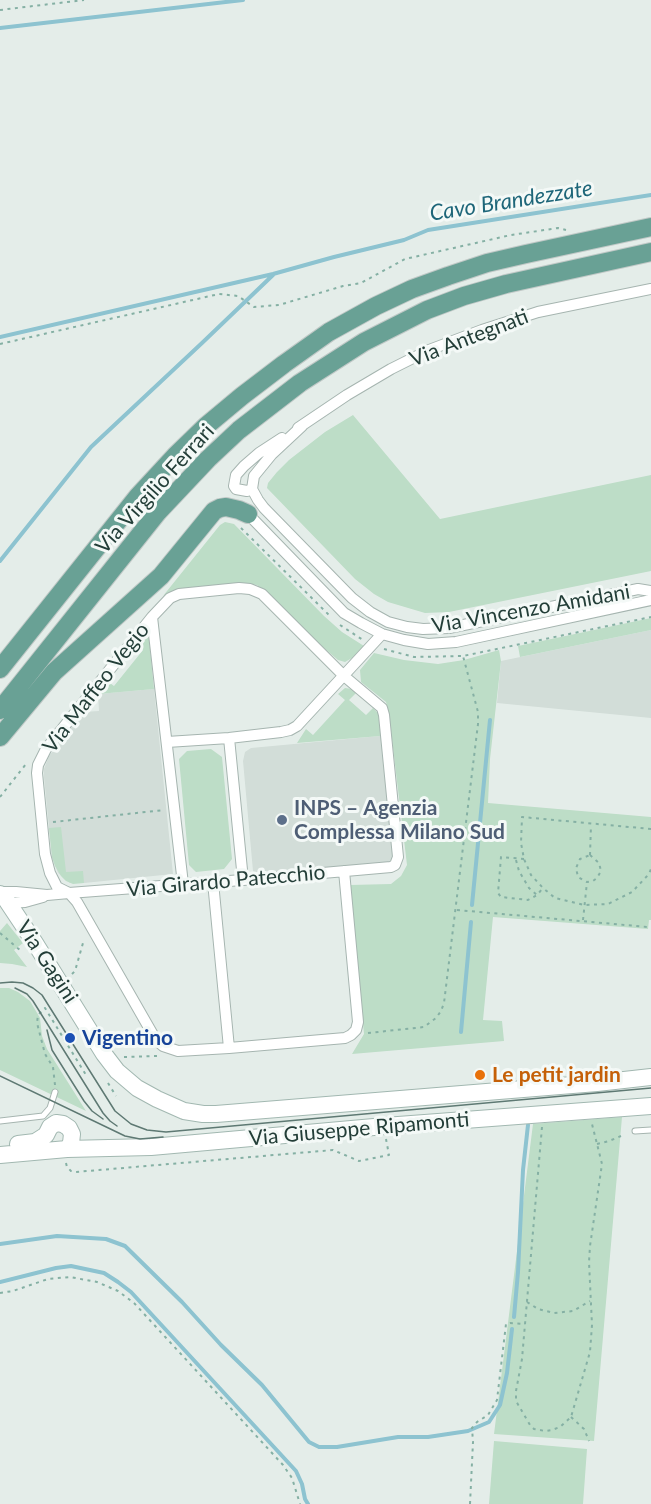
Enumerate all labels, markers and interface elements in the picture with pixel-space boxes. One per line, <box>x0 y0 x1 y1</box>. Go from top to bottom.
water label: Cavo Brandezzate <box>428 175 594 227</box>
street label: Via Antegnati <box>406 304 532 372</box>
street label: Via Virgilio Ferrari <box>90 419 220 559</box>
street label: Via Vincenzo Amidani <box>430 579 632 639</box>
street label: Via Maffeo Vegio <box>37 618 155 758</box>
place label: INPS – Agenzia Complessa Milano Sud <box>294 795 505 845</box>
marker: INPS – Agenzia Complessa Milano Sud <box>275 813 289 827</box>
street label: Via Girardo Patecchio <box>126 860 326 902</box>
street label: Via Gagini <box>11 916 83 1008</box>
place label: Vigentino <box>82 1025 173 1051</box>
marker: Vigentino <box>63 1031 77 1045</box>
place label: Le petit jardin <box>492 1062 621 1088</box>
marker: Le petit jardin <box>473 1068 487 1082</box>
street label: Via Giuseppe Ripamonti <box>248 1107 470 1151</box>

